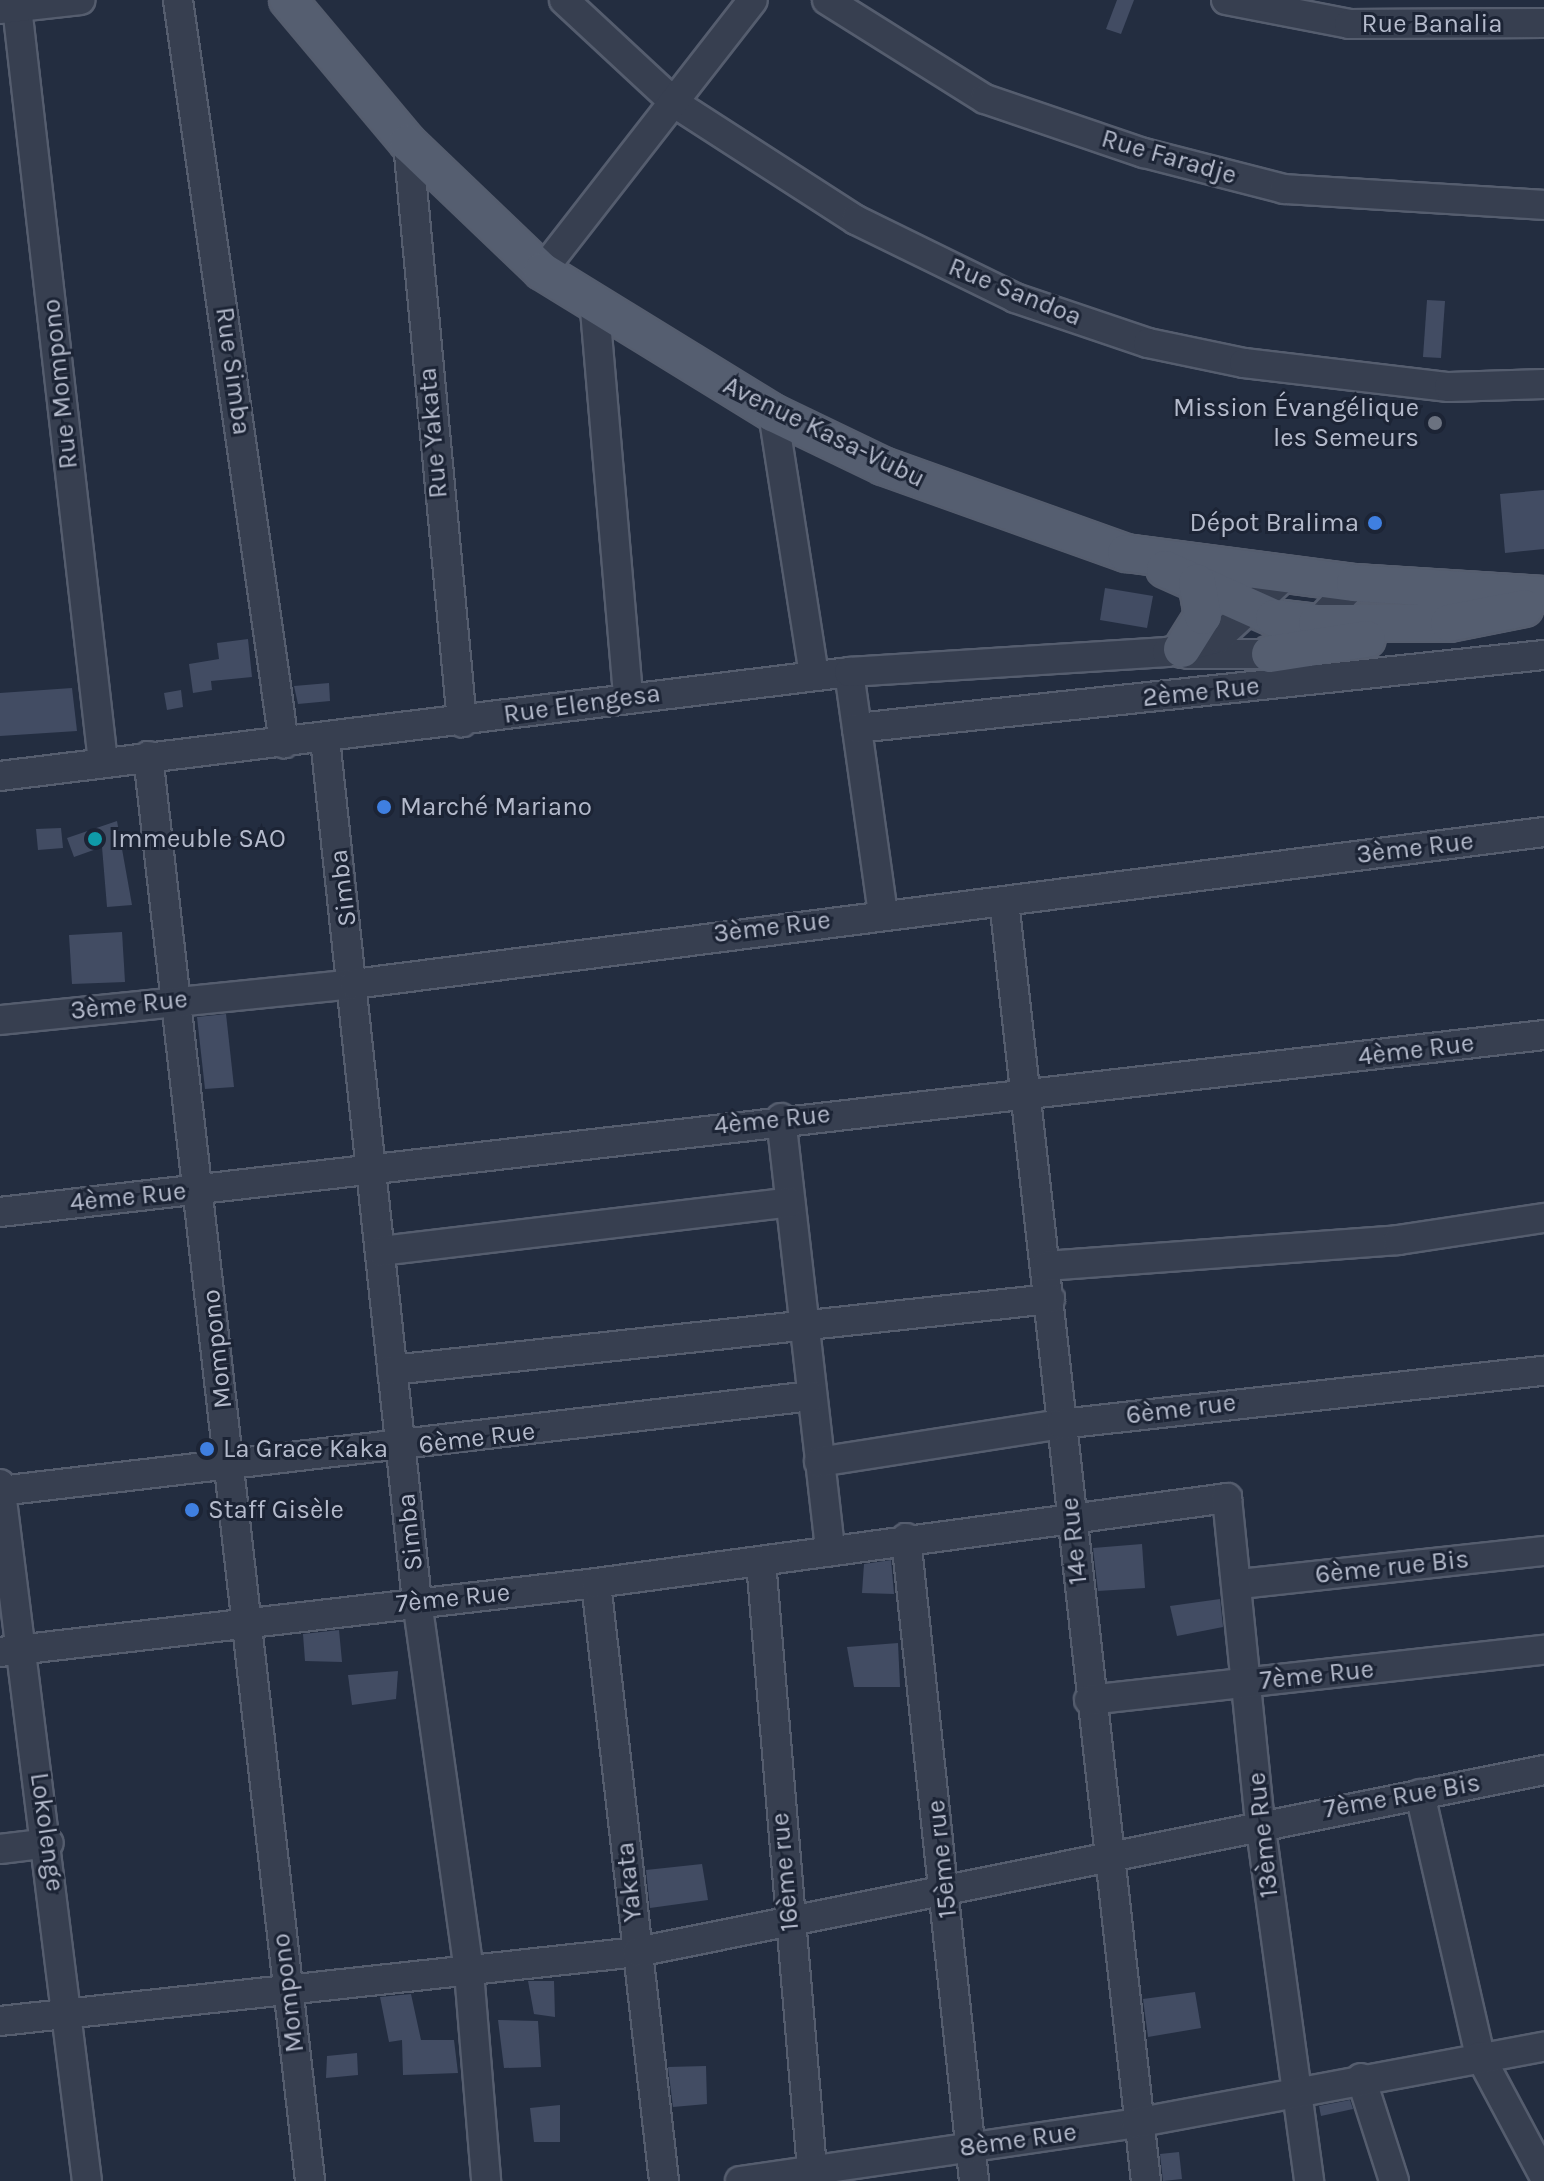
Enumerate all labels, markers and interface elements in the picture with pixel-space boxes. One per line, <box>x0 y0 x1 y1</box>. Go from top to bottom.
street label: Rue Banalia <box>1361 8 1503 40</box>
street label: Rue Faradje <box>1098 123 1240 191</box>
street label: Rue Sandoa <box>944 251 1086 333</box>
street label: Rue Mompono <box>36 297 84 471</box>
street label: Rue Simba <box>209 305 257 437</box>
street label: Rue Yakata <box>412 366 454 500</box>
street label: Avenue Kasa-Vubu <box>718 370 930 494</box>
place label: Mission Évangélique les Semeurs <box>1173 392 1419 454</box>
marker: Mission Évangélique les Semeurs <box>1426 414 1444 432</box>
place label: Dépot Bralima <box>1190 507 1359 539</box>
marker: Dépot Bralima <box>1366 514 1384 532</box>
street label: 2ème Rue <box>1141 670 1261 714</box>
street label: Rue Elengesa <box>502 678 662 730</box>
place label: Marché Mariano <box>400 791 592 823</box>
marker: Marché Mariano <box>375 798 393 816</box>
place label: Immeuble SAO <box>111 823 286 855</box>
street label: 3ème Rue <box>1355 825 1475 871</box>
marker: Immeuble SAO <box>86 830 104 848</box>
street label: Simba <box>323 848 363 928</box>
street label: 3ème Rue <box>712 904 832 950</box>
street label: 3ème Rue <box>69 983 189 1027</box>
street label: 4ème Rue <box>1356 1027 1476 1073</box>
street label: 4ème Rue <box>712 1098 832 1142</box>
street label: 4ème Rue <box>68 1175 188 1219</box>
street label: Mompono <box>195 1288 239 1410</box>
street label: 6ème rue <box>1124 1387 1238 1431</box>
street label: 6ème Rue <box>417 1415 537 1461</box>
place label: La Grace Kaka <box>223 1433 388 1465</box>
marker: La Grace Kaka <box>198 1440 216 1458</box>
street label: Simba <box>390 1492 430 1572</box>
place label: Staff Gisèle <box>208 1494 344 1526</box>
street label: 14e Rue <box>1054 1496 1094 1586</box>
marker: Staff Gisèle <box>183 1501 201 1519</box>
street label: 6ème rue Bis <box>1314 1543 1470 1591</box>
street label: 7ème Rue <box>394 1577 512 1619</box>
street label: 7ème Rue <box>1258 1654 1376 1696</box>
street label: 7ème Rue Bis <box>1321 1767 1483 1825</box>
street label: Lokolenge <box>23 1771 71 1893</box>
street label: 13ème Rue <box>1241 1771 1285 1899</box>
street label: 15ème rue <box>920 1798 964 1920</box>
street label: 16ème rue <box>764 1811 806 1933</box>
street label: Yakata <box>609 1841 649 1923</box>
street label: Mompono <box>265 1932 311 2054</box>
street label: 8ème Rue <box>957 2116 1079 2164</box>

